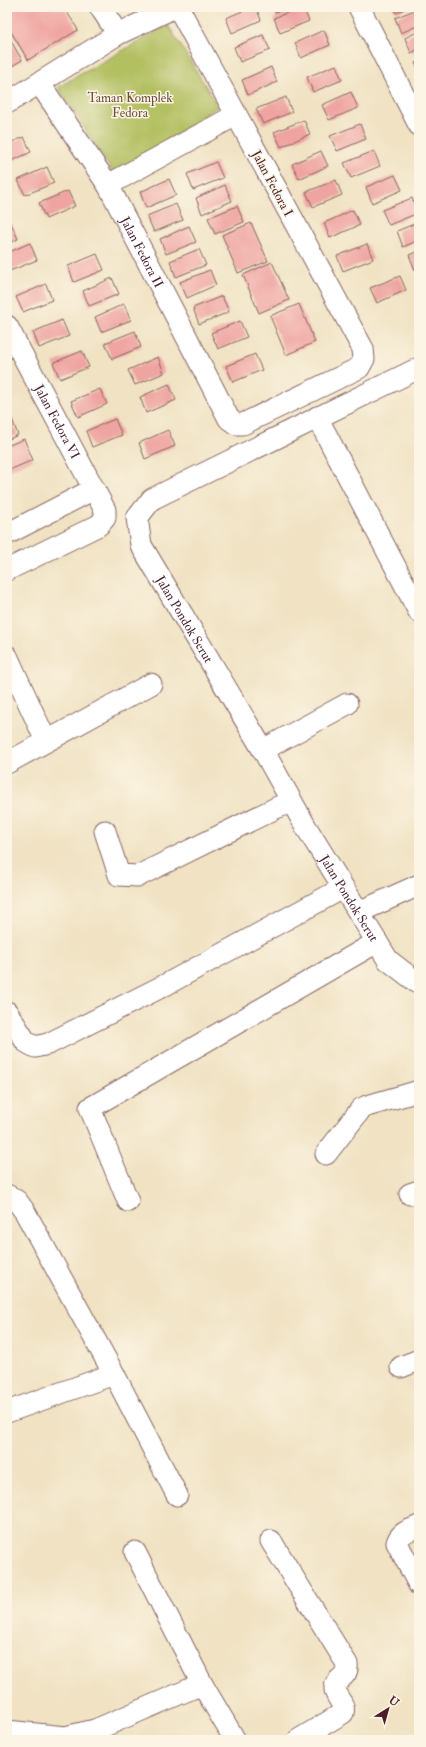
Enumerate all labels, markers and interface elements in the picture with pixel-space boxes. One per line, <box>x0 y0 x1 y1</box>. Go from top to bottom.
park label: Taman Komplek Fedora <box>87 90 173 121</box>
street label: Jalan Fedora I <box>248 147 296 219</box>
street label: Jalan Fedora II <box>116 213 167 291</box>
street label: Jalan Fedora VI <box>30 381 83 462</box>
street label: Jalan Pondok Serut <box>152 572 216 666</box>
street label: Jalan Pondok Serut <box>316 851 382 945</box>
north arrow <box>368 1689 408 1729</box>
text: U <box>386 1693 402 1710</box>

